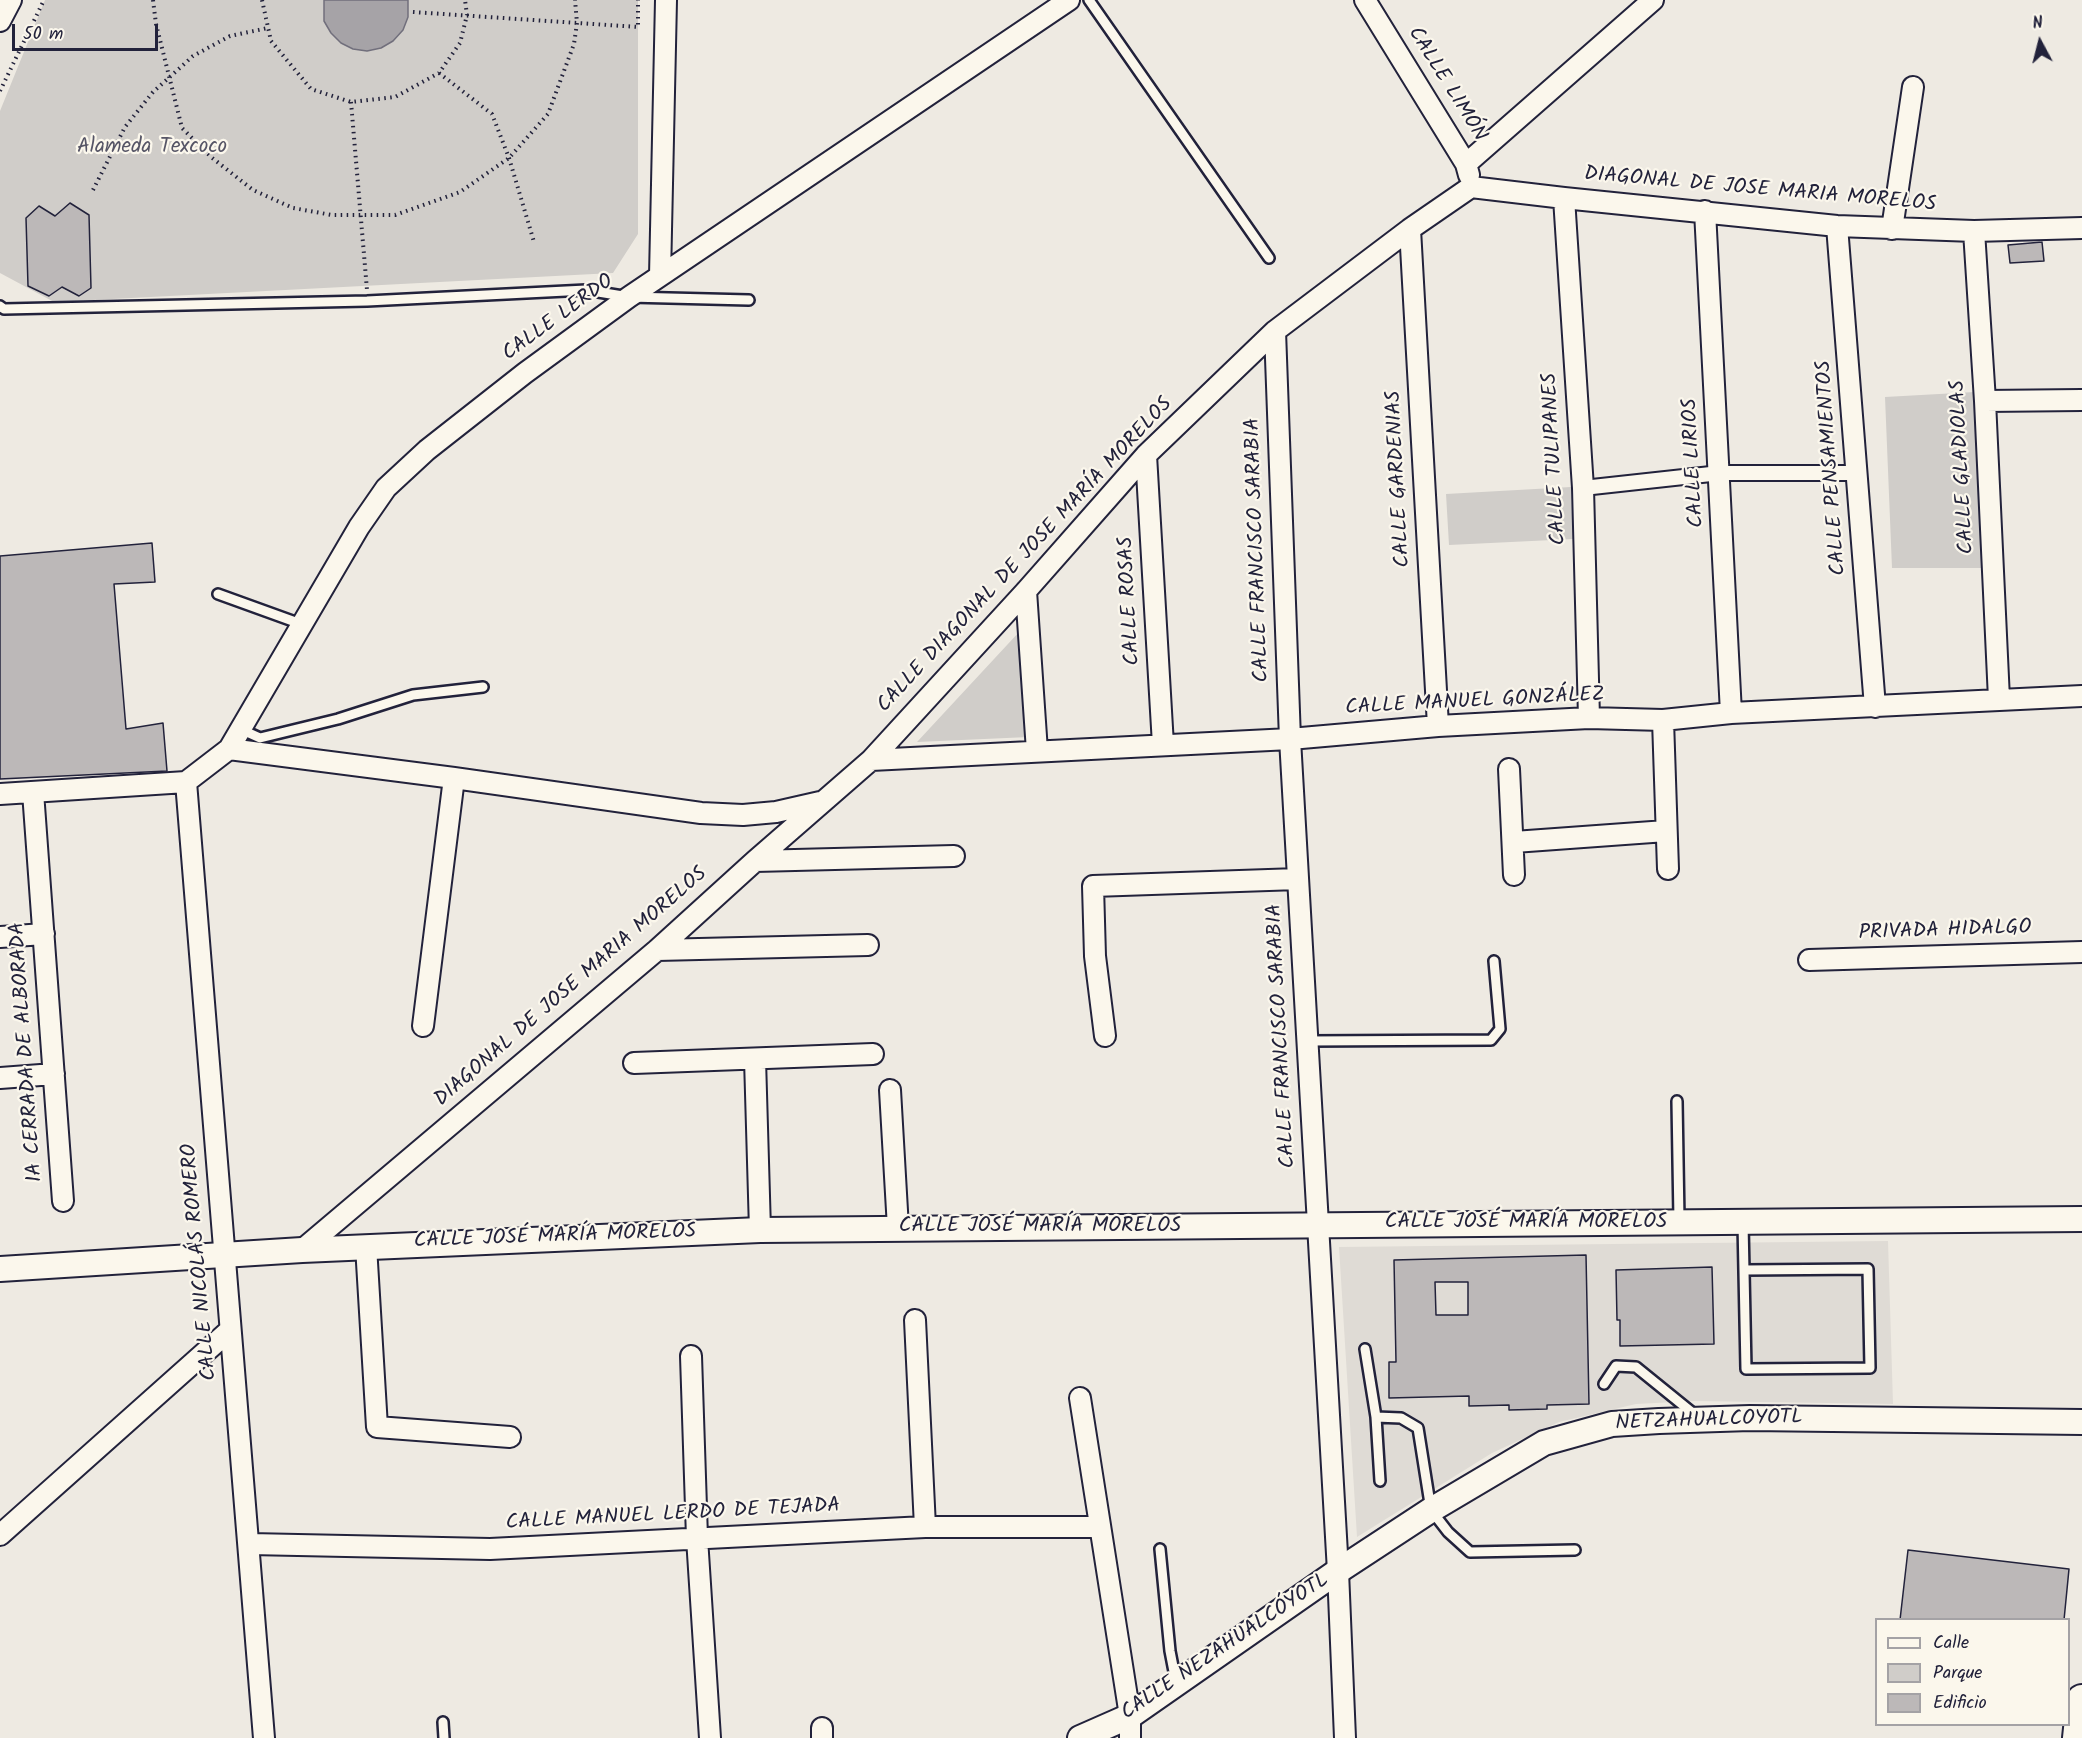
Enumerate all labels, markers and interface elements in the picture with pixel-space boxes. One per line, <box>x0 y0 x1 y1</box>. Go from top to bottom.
text: N <box>2031 11 2044 37</box>
scale bar <box>15 12 160 50</box>
north arrow <box>2010 12 2070 72</box>
text: 50 m <box>23 20 63 49</box>
street label: CALLE LIMÓN <box>1401 23 1491 147</box>
park label: Alameda Texcoco <box>77 135 227 161</box>
street label: DIAGONAL DE JOSE MARIA MORELOS <box>1583 163 1937 219</box>
street label: CALLE LERDO <box>498 270 620 368</box>
street label: CALLE PENSAMIENTOS <box>1813 360 1853 576</box>
street label: CALLE TULIPANES <box>1539 372 1573 546</box>
street label: CALLE GLADIOLAS <box>1947 379 1981 555</box>
street label: CALLE GARDENIAS <box>1383 390 1417 568</box>
street label: CALLE DIAGONAL DE JOSE MARÍA MORELOS <box>873 393 1179 719</box>
street label: CALLE LIRIOS <box>1679 398 1711 528</box>
street label: CALLE FRANCISCO SARABIA <box>1242 417 1276 683</box>
street label: CALLE ROSAS <box>1115 536 1147 666</box>
street label: CALLE MANUEL GONZÁLEZ <box>1345 684 1605 722</box>
street label: DIAGONAL DE JOSE MARIA MORELOS <box>431 863 713 1113</box>
street label: CALLE FRANCISCO SARABIA <box>1263 903 1303 1169</box>
street label: PRIVADA HIDALGO <box>1858 916 2032 948</box>
street label: 1A CERRADA DE ALBORADA <box>6 921 50 1183</box>
street label: CALLE NICOLÁS ROMERO <box>178 1142 224 1382</box>
street label: CALLE JOSÉ MARÍA MORELOS <box>1385 1210 1667 1236</box>
street label: CALLE JOSÉ MARÍA MORELOS <box>899 1214 1181 1240</box>
street label: CALLE JOSÉ MARÍA MORELOS <box>413 1220 697 1256</box>
street label: NETZAHUALCOYOTL <box>1615 1406 1803 1438</box>
street label: CALLE MANUEL LERDO DE TEJADA <box>505 1495 841 1537</box>
street label: CALLE NEZAHUALCÓYOTL <box>1117 1569 1335 1727</box>
legend <box>1875 1618 2070 1726</box>
text: Calle <box>1933 1629 1969 1658</box>
text: Parque <box>1933 1659 1982 1688</box>
text: Edificio <box>1933 1689 1987 1718</box>

